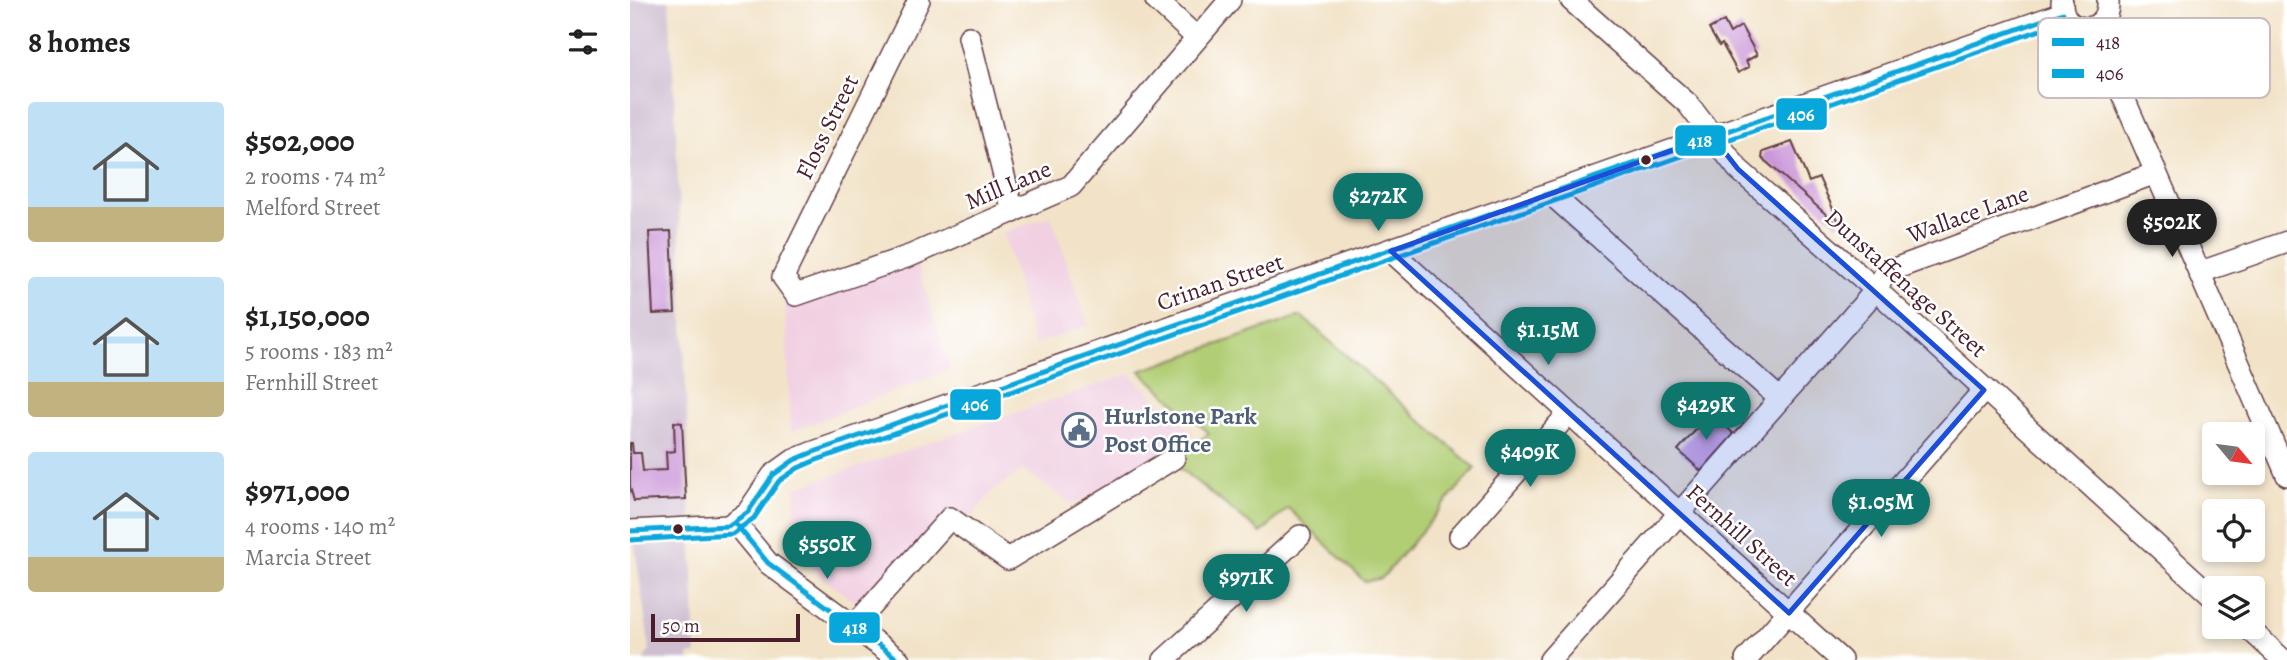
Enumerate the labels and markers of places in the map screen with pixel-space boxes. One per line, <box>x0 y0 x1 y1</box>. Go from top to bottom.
unlabelled marker <box>1639 153 1653 167</box>
pin: $272K <box>1329 174 1427 233</box>
pin: $502K <box>2123 200 2221 259</box>
pin: $1.15M <box>1491 308 1605 367</box>
pin: $429K <box>1657 382 1755 442</box>
place label: Hurlstone Park Post Office <box>1104 400 1257 460</box>
public building icon: Hurlstone Park Post Office <box>1060 411 1098 449</box>
pin: $409K <box>1481 430 1579 489</box>
pin: $1.05M <box>1824 480 1938 539</box>
unlabelled marker <box>671 522 685 536</box>
pin: $550K <box>778 522 876 581</box>
pin: $971K <box>1197 554 1295 614</box>

